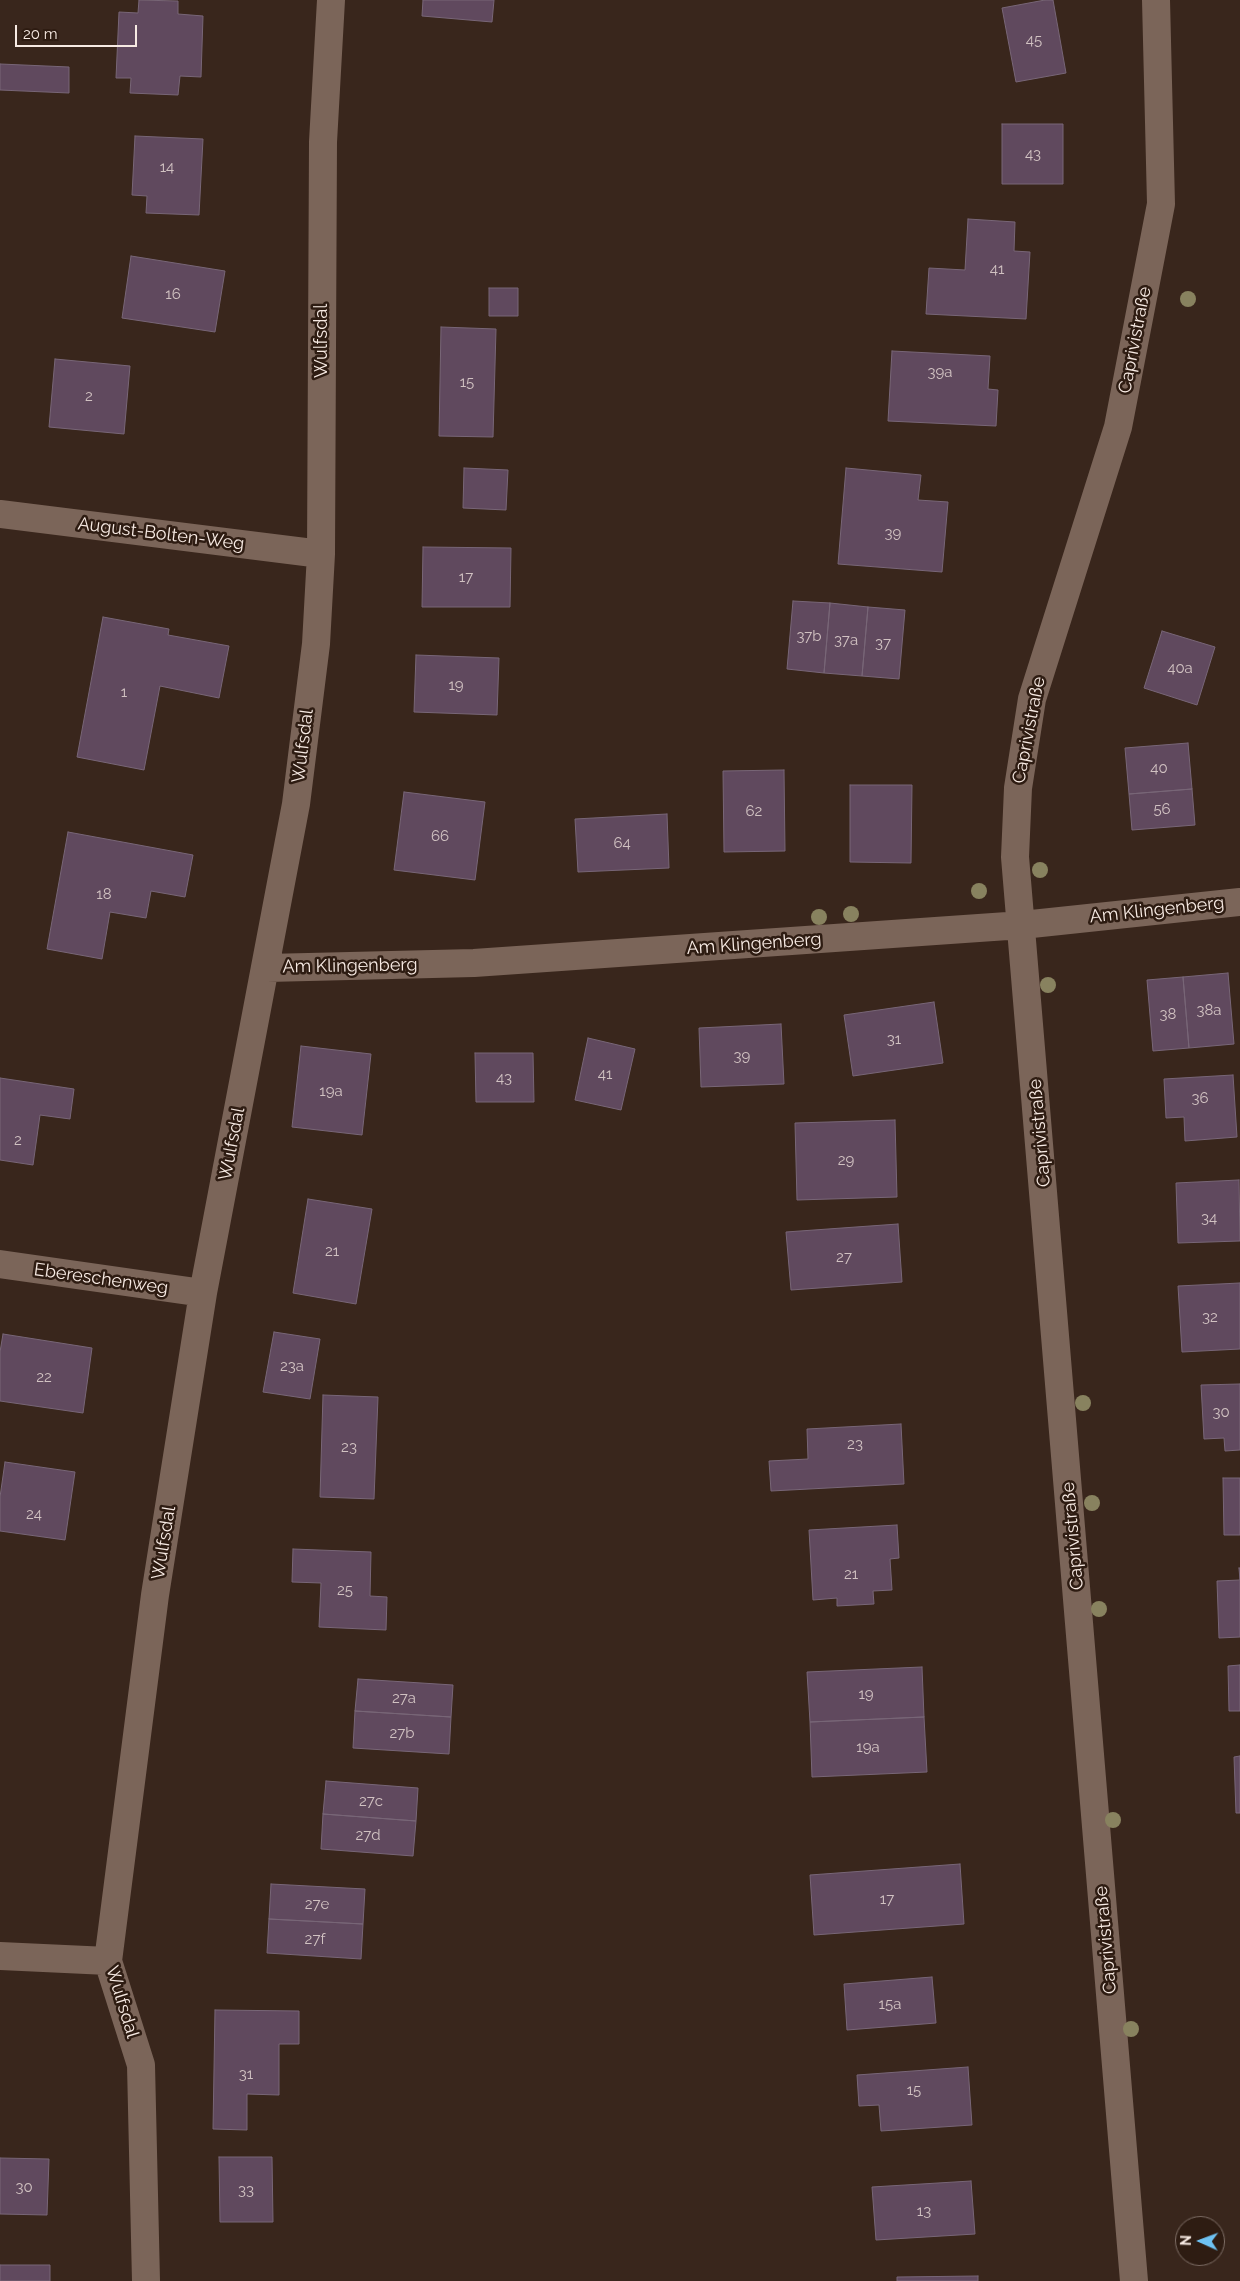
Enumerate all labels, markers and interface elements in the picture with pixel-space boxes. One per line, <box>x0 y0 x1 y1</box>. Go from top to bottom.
scale bar <box>18 15 140 47</box>
text: 20 m <box>23 25 58 43</box>
house number: 45 <box>1026 31 1042 49</box>
house number: 43 <box>1025 145 1041 163</box>
house number: 14 <box>160 158 174 176</box>
house number: 41 <box>990 260 1004 278</box>
house number: 16 <box>165 285 181 303</box>
street label: Caprivistraße <box>1114 285 1156 395</box>
street label: Wulfsdal <box>311 304 333 378</box>
house number: 39a <box>928 363 952 381</box>
house number: 15 <box>460 373 474 391</box>
house number: 2 <box>85 387 93 405</box>
street label: August-Bolten-Weg <box>77 513 245 555</box>
house number: 39 <box>885 524 901 542</box>
house number: 17 <box>459 568 473 586</box>
house number: 37b <box>796 627 822 645</box>
house number: 37a <box>834 631 858 649</box>
house number: 37 <box>875 634 891 652</box>
house number: 40a <box>1167 659 1193 677</box>
street label: Caprivistraße <box>1008 675 1050 785</box>
house number: 19 <box>448 676 464 694</box>
house number: 1 <box>121 683 127 701</box>
street label: Wulfsdal <box>288 708 318 784</box>
house number: 40 <box>1150 759 1168 777</box>
house number: 56 <box>1153 800 1171 818</box>
house number: 62 <box>746 802 762 820</box>
house number: 66 <box>431 827 449 845</box>
house number: 64 <box>613 834 631 852</box>
house number: 18 <box>96 885 112 903</box>
street label: Am Klingenberg <box>1089 892 1225 928</box>
street label: Am Klingenberg <box>686 929 822 959</box>
street label: Am Klingenberg <box>282 954 418 978</box>
house number: 38a <box>1196 1001 1222 1019</box>
house number: 38 <box>1160 1005 1176 1023</box>
house number: 31 <box>887 1030 901 1048</box>
house number: 39 <box>734 1047 750 1065</box>
house number: 41 <box>598 1065 612 1083</box>
house number: 43 <box>496 1069 512 1087</box>
street label: Caprivistraße <box>1025 1078 1055 1188</box>
house number: 19a <box>319 1082 343 1100</box>
house number: 36 <box>1191 1089 1209 1107</box>
street label: Wulfsdal <box>214 1106 250 1182</box>
house number: 2 <box>14 1131 22 1149</box>
house number: 29 <box>838 1151 854 1169</box>
house number: 34 <box>1201 1209 1217 1227</box>
house number: 21 <box>325 1242 339 1260</box>
house number: 27 <box>836 1248 852 1266</box>
street label: Ebereschenweg <box>33 1259 169 1299</box>
house number: 32 <box>1202 1308 1218 1326</box>
house number: 23a <box>280 1357 304 1375</box>
house number: 22 <box>36 1368 52 1386</box>
house number: 30 <box>1212 1403 1230 1421</box>
house number: 23 <box>847 1435 863 1453</box>
house number: 23 <box>341 1438 357 1456</box>
street label: Caprivistraße <box>1058 1481 1088 1591</box>
house number: 24 <box>26 1505 42 1523</box>
street label: Wulfsdal <box>148 1505 180 1581</box>
house number: 21 <box>844 1565 858 1583</box>
house number: 25 <box>337 1581 353 1599</box>
house number: 19 <box>858 1685 874 1703</box>
house number: 27a <box>392 1689 416 1707</box>
house number: 27b <box>389 1724 415 1742</box>
house number: 19a <box>856 1738 880 1756</box>
house number: 27c <box>359 1792 383 1810</box>
house number: 27d <box>355 1826 381 1844</box>
street label: Caprivistraße <box>1091 1885 1121 1995</box>
house number: 17 <box>880 1890 894 1908</box>
house number: 27e <box>305 1895 329 1913</box>
house number: 27f <box>305 1930 325 1948</box>
street label: Wulfsdal <box>101 1963 143 2041</box>
house number: 15a <box>879 1995 901 2013</box>
house number: 31 <box>239 2065 253 2083</box>
house number: 15 <box>907 2081 921 2099</box>
house number: 30 <box>15 2178 33 2196</box>
house number: 33 <box>238 2181 254 2199</box>
house number: 13 <box>917 2202 931 2220</box>
north arrow <box>1175 2216 1225 2266</box>
text: N <box>1178 2235 1194 2246</box>

